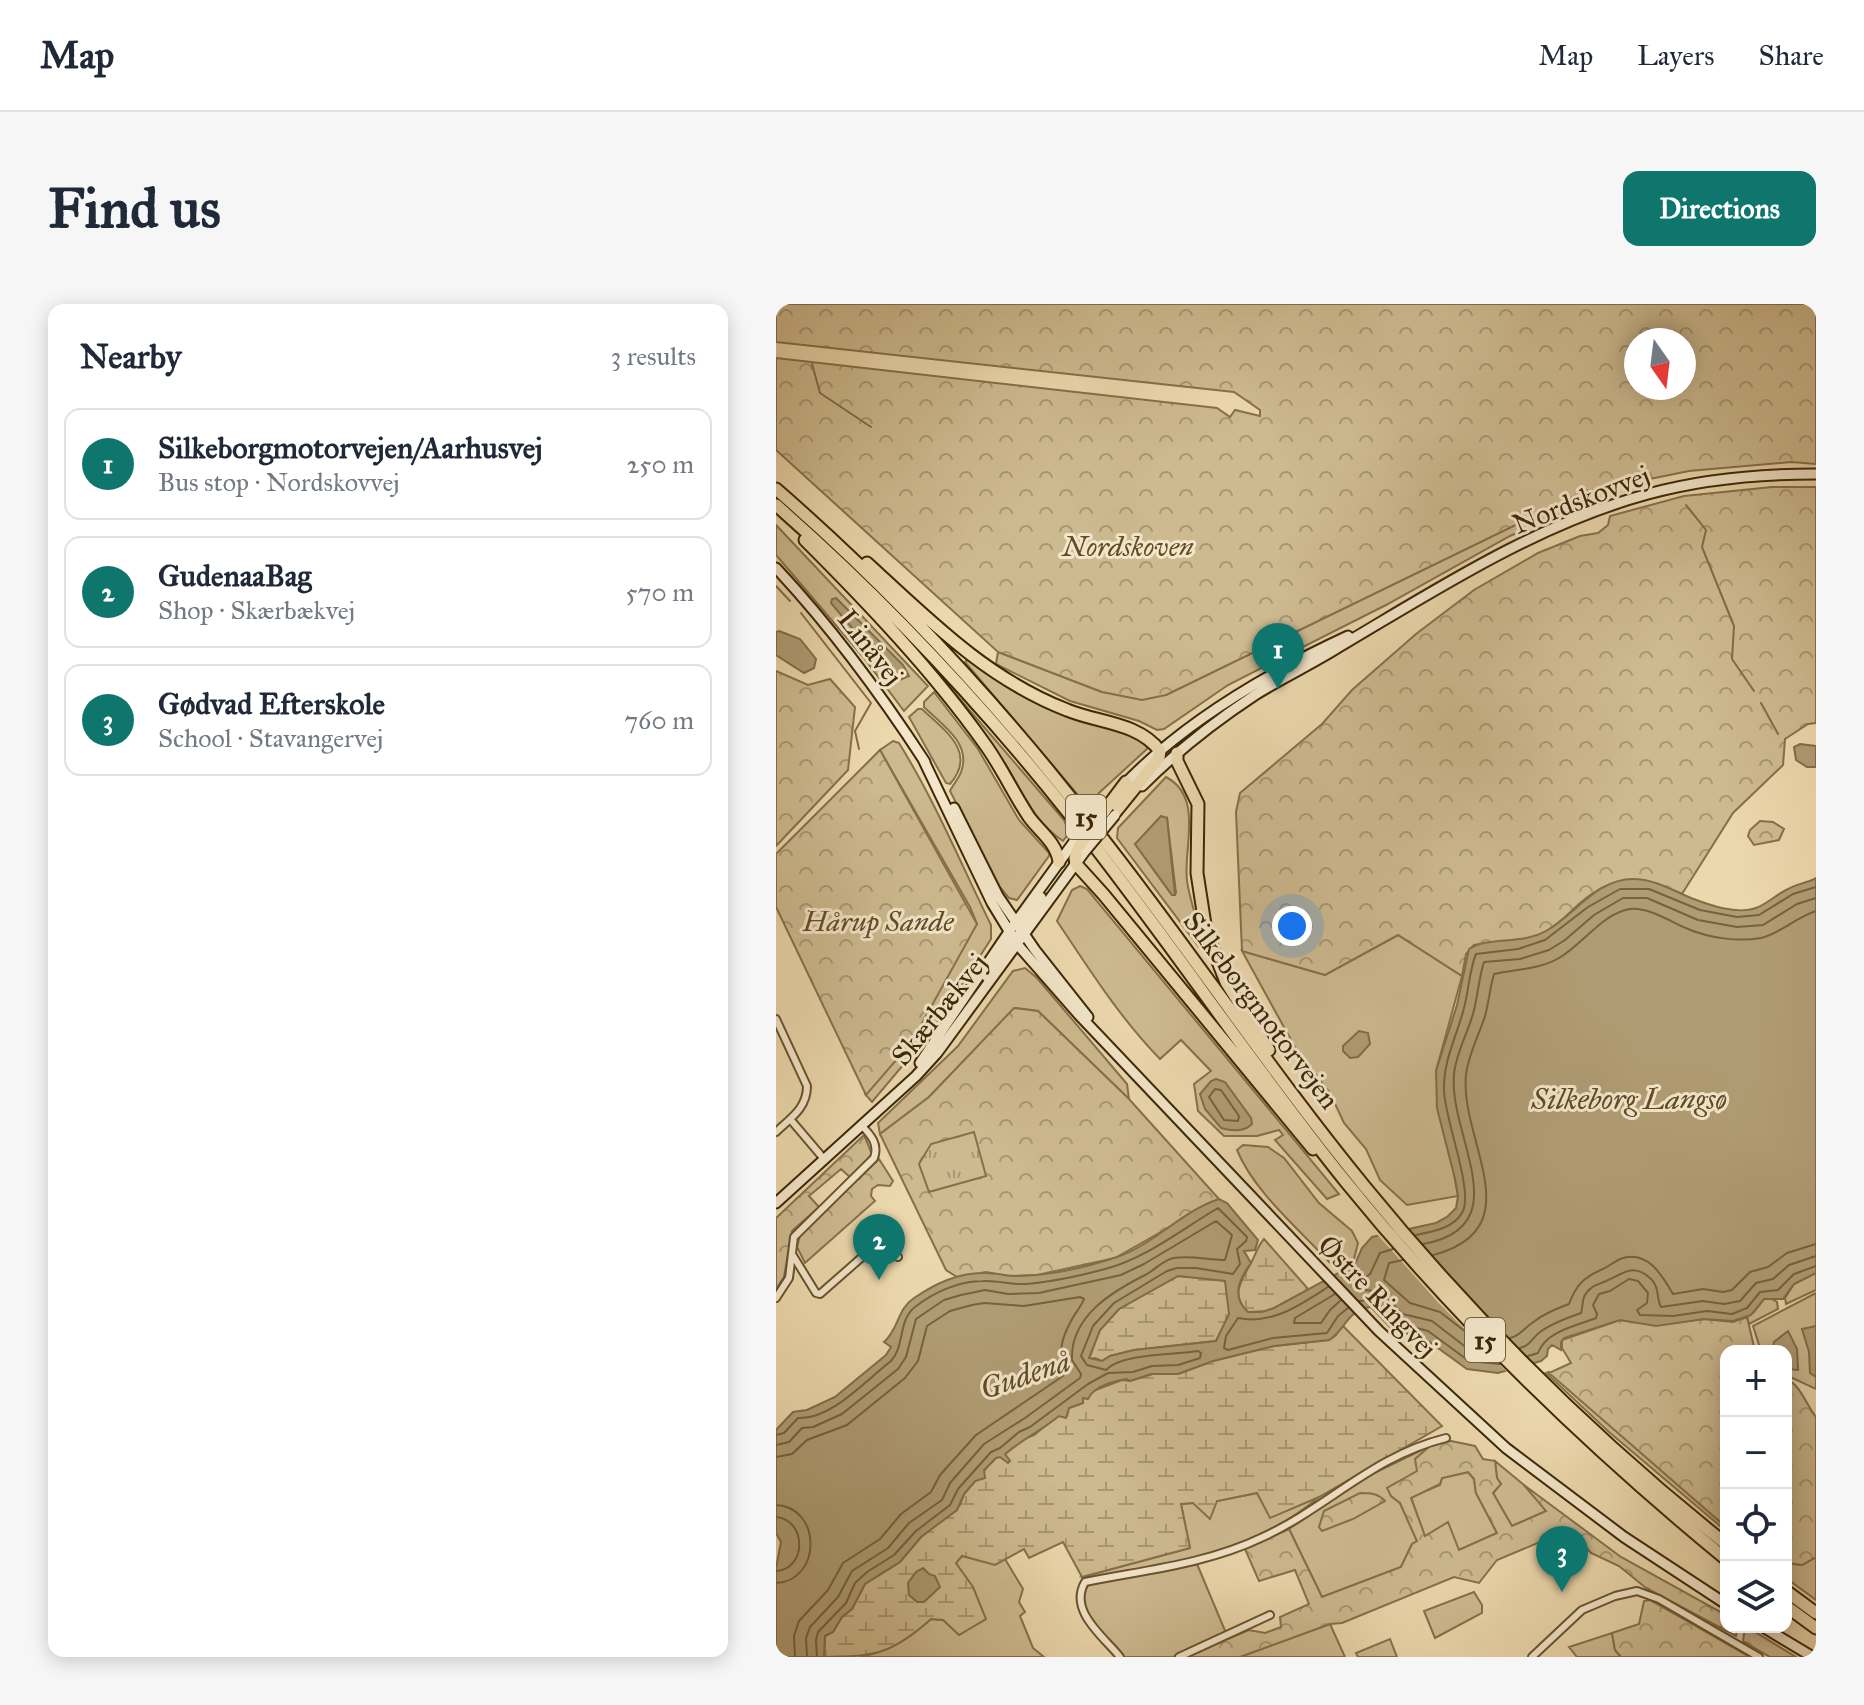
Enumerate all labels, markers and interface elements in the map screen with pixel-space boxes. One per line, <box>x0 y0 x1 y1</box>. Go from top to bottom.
text: Map <box>40 32 114 78</box>
text: Map <box>1538 38 1593 73</box>
text: Layers <box>1637 38 1715 73</box>
text: Share <box>1759 38 1824 73</box>
button: Directions <box>1623 171 1816 246</box>
text: Find us <box>48 174 221 242</box>
north arrow <box>1624 328 1696 400</box>
text: Nearby <box>80 336 182 377</box>
text: 3 results <box>611 340 696 372</box>
text: Silkeborgmotorvejen/Aarhusvej <box>158 430 543 466</box>
text: 1 <box>103 448 113 480</box>
text: 250 m <box>627 448 694 480</box>
street label: Nordskovvej <box>1508 457 1655 542</box>
text: Bus stop · Nordskovvej <box>158 466 400 498</box>
park label: Nordskoven <box>1060 529 1194 564</box>
text: GudenaaBag <box>158 558 312 594</box>
text: 2 <box>102 576 114 608</box>
text: 570 m <box>625 576 694 608</box>
text: Shop · Skærbækvej <box>158 594 355 626</box>
street label: Linåvej <box>830 602 911 692</box>
pin: 1 <box>1252 623 1304 689</box>
text: Gødvad Efterskole <box>158 686 385 722</box>
text: 3 <box>103 704 113 736</box>
text: 760 m <box>624 704 694 736</box>
text: School · Stavangervej <box>158 722 383 754</box>
road number: 15 <box>1066 795 1106 839</box>
park label: Hårup Sande <box>801 904 954 939</box>
street label: Silkeborgmotorvejen <box>1176 905 1347 1116</box>
your location <box>1272 906 1312 946</box>
street label: Skærbækvej <box>884 946 995 1072</box>
water label: Silkeborg Langsø <box>1530 1081 1727 1117</box>
pin: 2 <box>853 1214 905 1280</box>
street label: Østre Ringvej <box>1310 1228 1445 1365</box>
road number: 15 <box>1465 1318 1505 1362</box>
water label: Gudenå <box>975 1343 1075 1407</box>
map controls <box>1720 1345 1792 1633</box>
button: + <box>1720 1345 1792 1417</box>
button: − <box>1720 1417 1792 1489</box>
button: locate <box>1720 1489 1792 1561</box>
pin: 3 <box>1536 1526 1588 1592</box>
button: layers <box>1720 1561 1792 1633</box>

